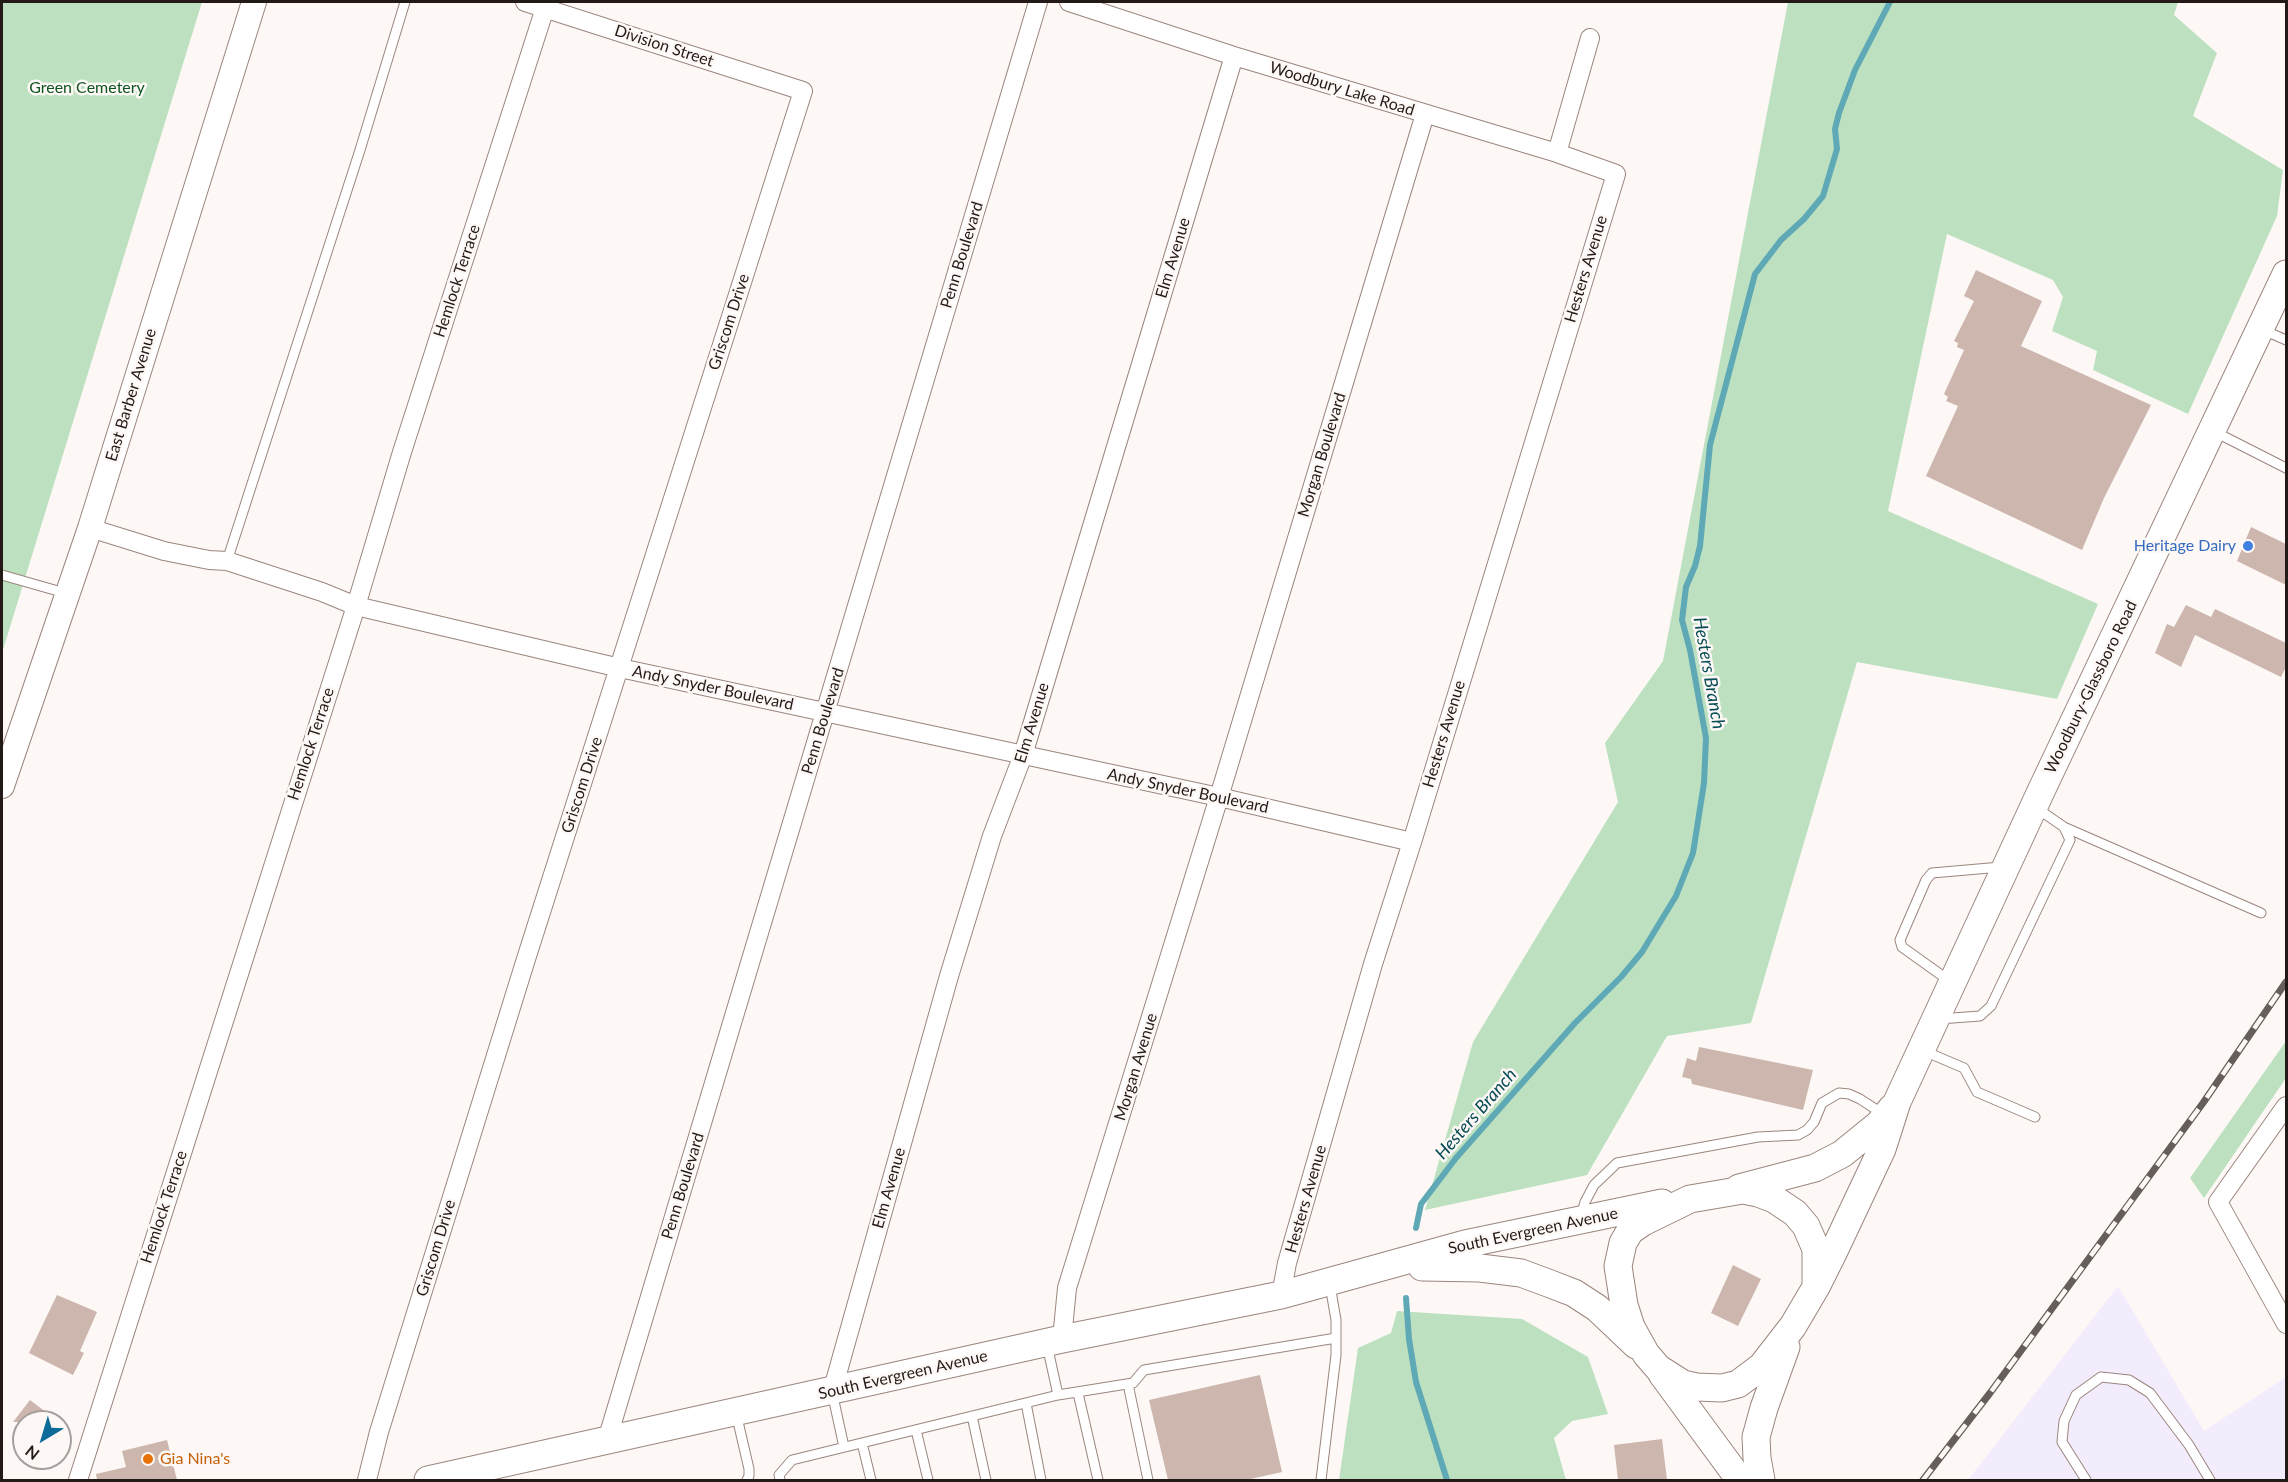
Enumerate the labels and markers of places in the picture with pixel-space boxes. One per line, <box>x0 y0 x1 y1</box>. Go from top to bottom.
place label: Heritage Dairy <box>2134 536 2236 556</box>
marker: Heritage Dairy <box>2241 539 2255 553</box>
place label: Gia Nina's <box>160 1449 230 1469</box>
marker: Gia Nina's <box>141 1452 155 1466</box>

